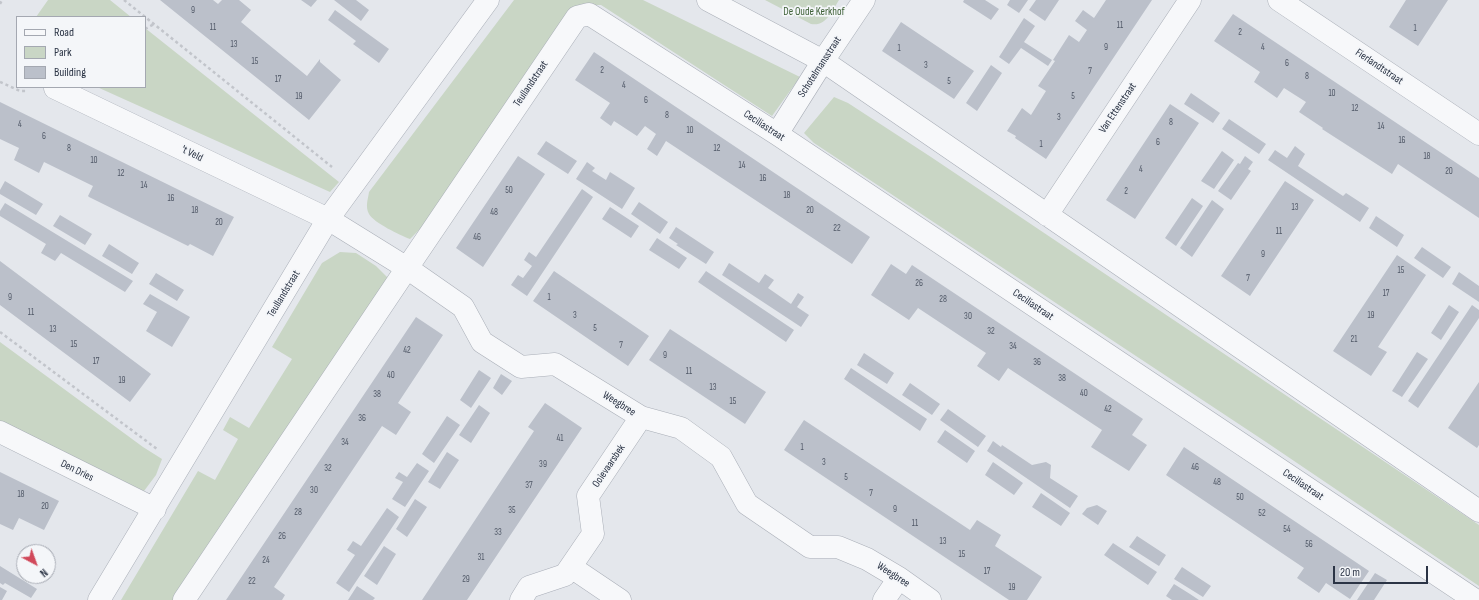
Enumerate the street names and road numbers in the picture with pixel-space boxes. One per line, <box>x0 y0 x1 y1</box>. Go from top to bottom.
street label: Schotelmansstraat <box>795 34 845 100</box>
street label: Fierlandtstraat <box>1353 46 1405 88</box>
street label: Teullandstraat <box>511 59 551 109</box>
street label: Van Ettenstraat <box>1096 80 1140 136</box>
street label: Ceciliastraat <box>741 108 787 144</box>
street label: 't Veld <box>179 143 205 165</box>
street label: Teullandstraat <box>265 268 303 320</box>
street label: Ceciliastraat <box>1010 286 1056 324</box>
street label: Weegbree <box>600 389 638 419</box>
street label: Ooievaarsbek <box>590 442 628 490</box>
street label: Den Dries <box>58 457 96 485</box>
street label: Ceciliastraat <box>1280 466 1326 504</box>
street label: Weegbree <box>874 559 912 591</box>

